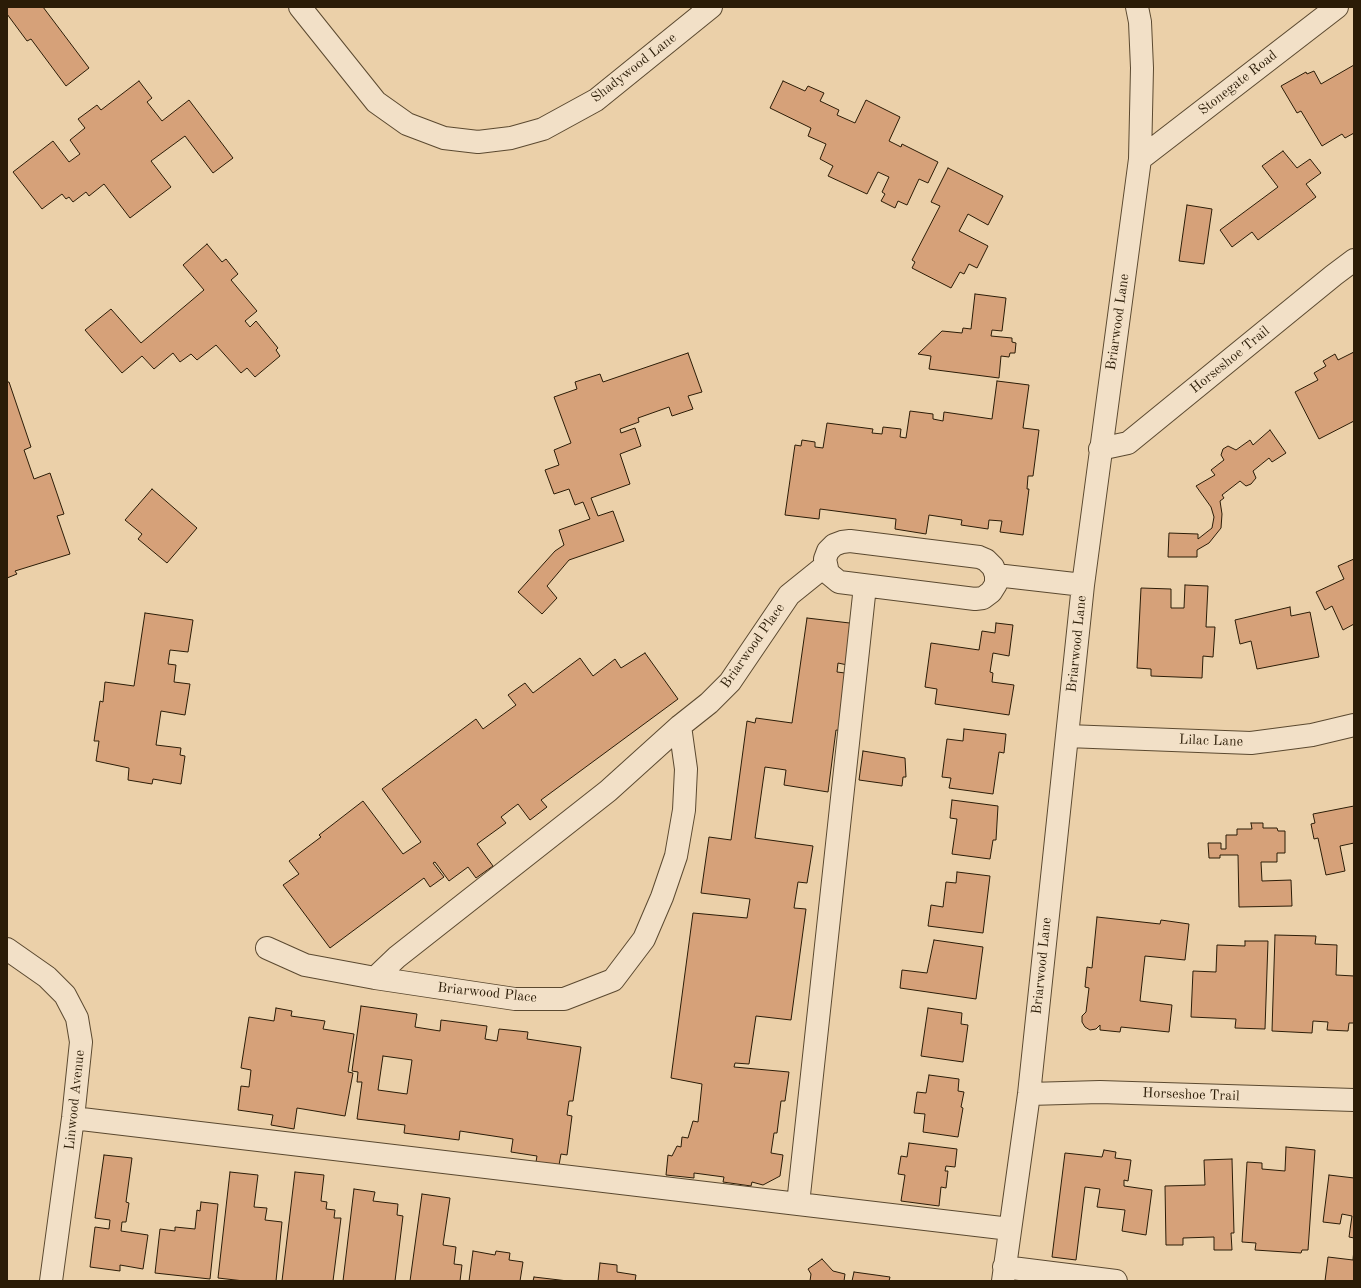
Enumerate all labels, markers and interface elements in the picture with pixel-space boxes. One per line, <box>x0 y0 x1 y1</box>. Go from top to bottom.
street label: Shadywood Lane <box>588 30 680 106</box>
street label: Stonegate Road <box>1195 47 1281 119</box>
street label: Briarwood Lane <box>1103 273 1133 371</box>
street label: Horseshoe Trail <box>1187 323 1273 397</box>
street label: Briarwood Lane <box>1064 595 1090 693</box>
street label: Briarwood Place <box>717 600 789 692</box>
street label: Lilac Lane <box>1179 731 1243 751</box>
street label: Briarwood Lane <box>1029 917 1055 1015</box>
street label: Briarwood Place <box>436 979 538 1007</box>
street label: Linwood Avenue <box>61 1049 89 1151</box>
street label: Horseshoe Trail <box>1142 1085 1240 1105</box>

